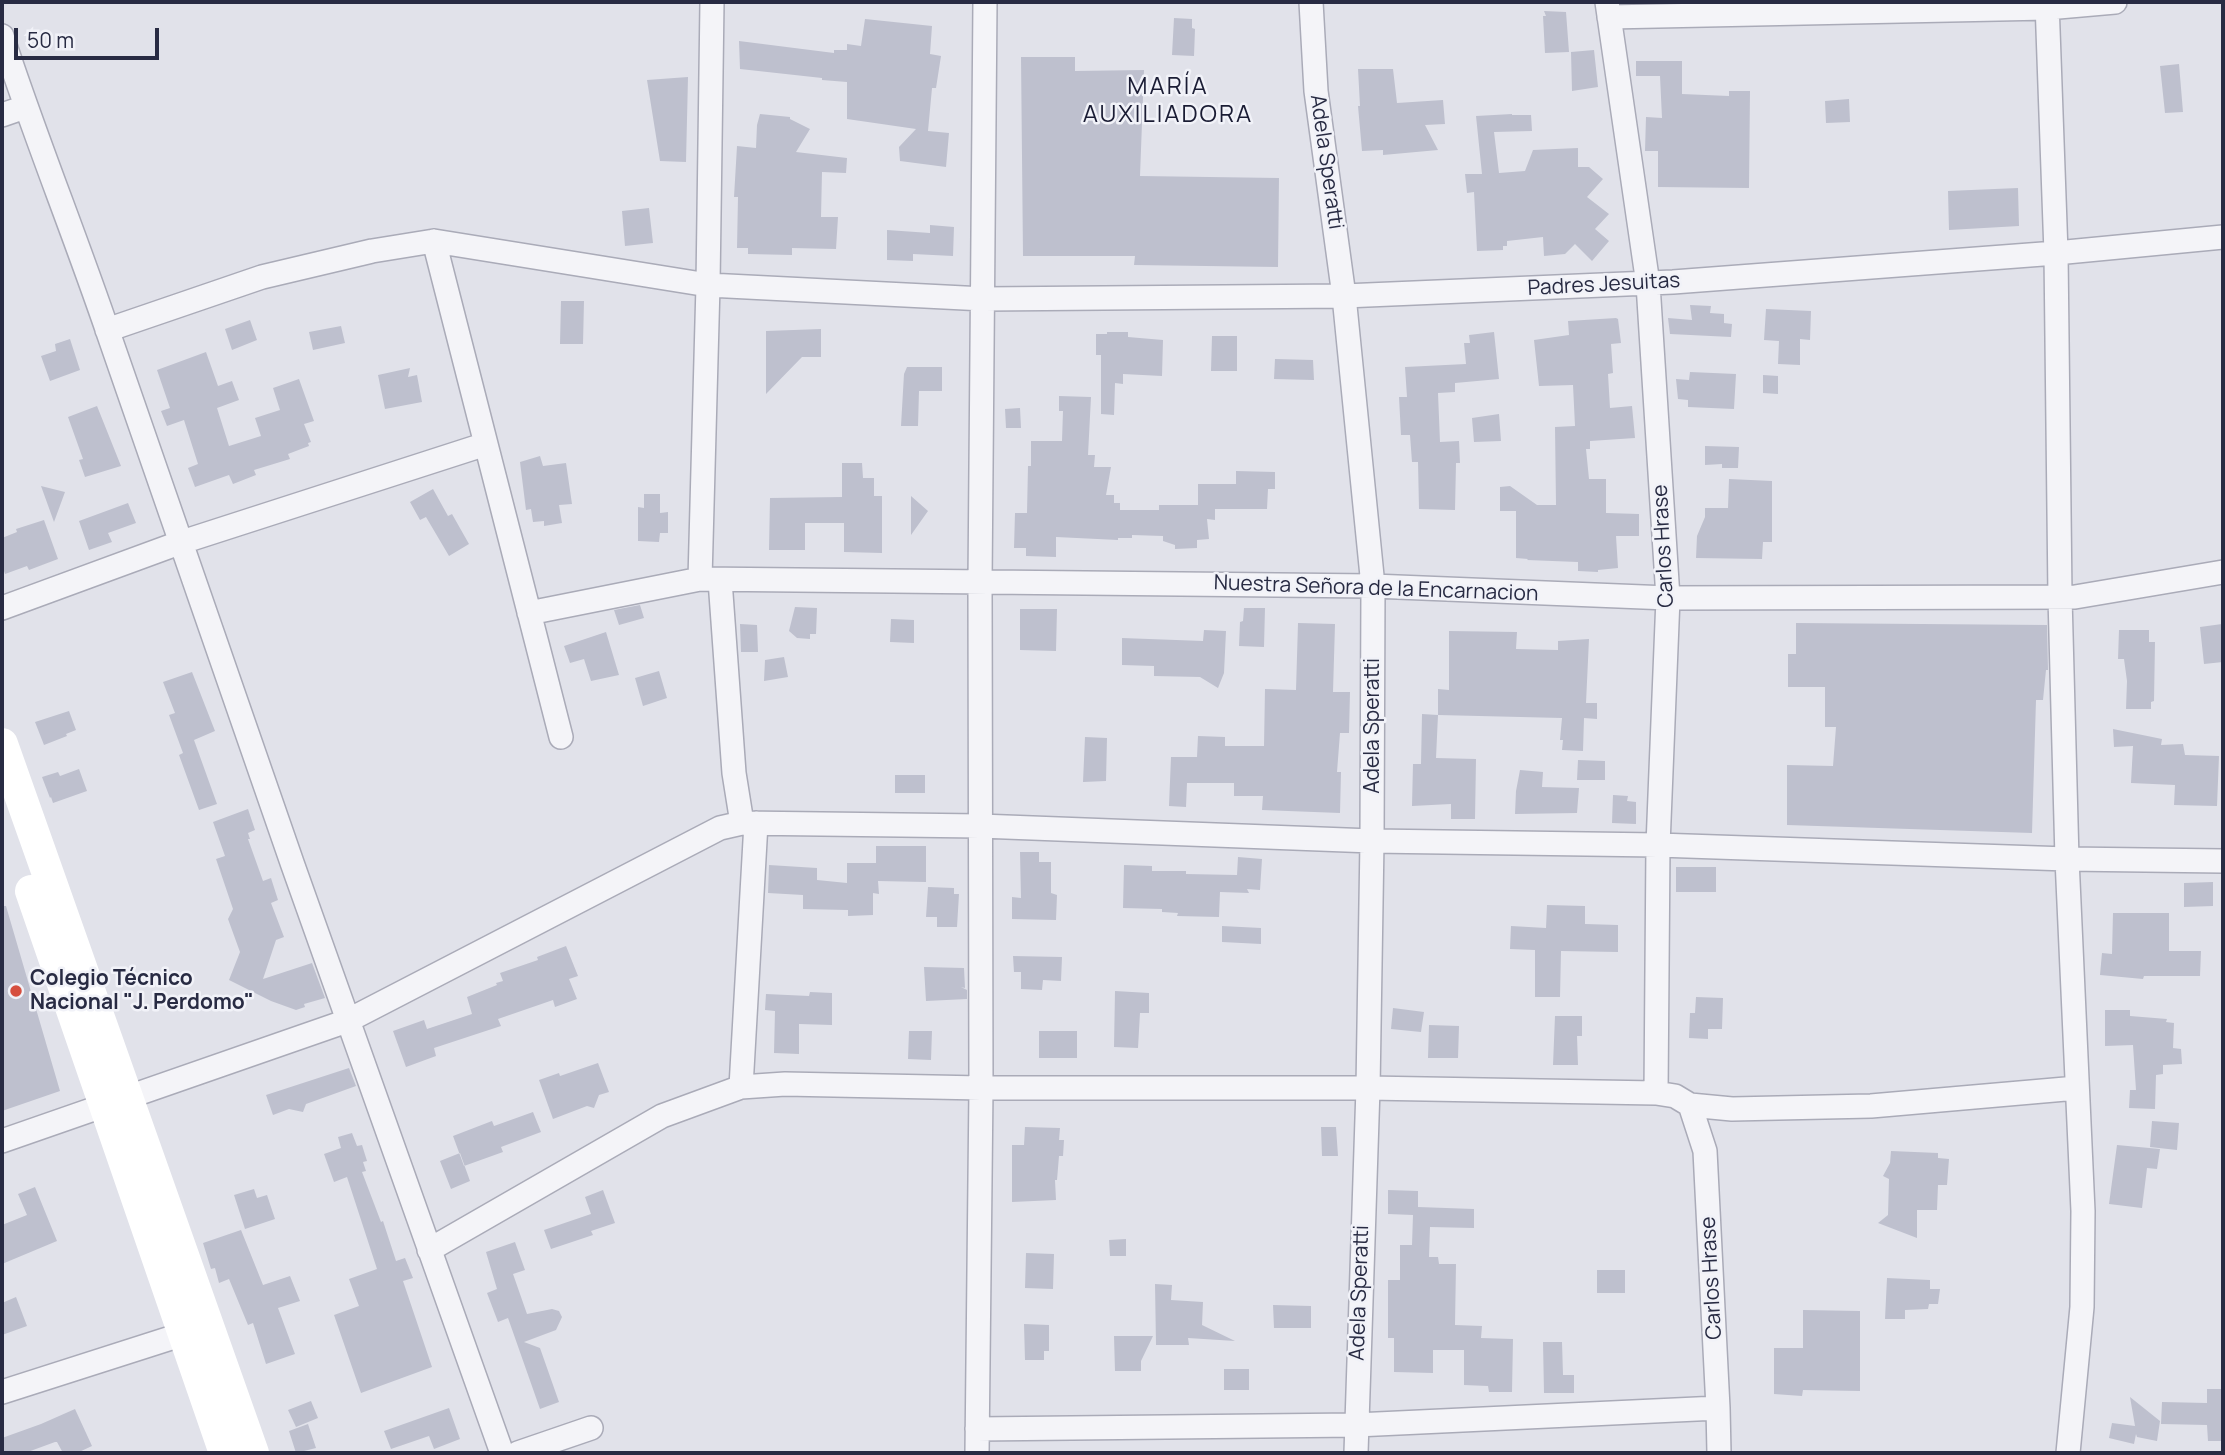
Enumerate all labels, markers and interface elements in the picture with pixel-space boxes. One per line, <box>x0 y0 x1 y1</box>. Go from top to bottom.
scale bar <box>18 14 163 58</box>
text: 50 m <box>27 26 74 54</box>
district label: MARÍA AUXILIADORA <box>1084 73 1252 129</box>
street label: Adela Speratti <box>1304 93 1348 231</box>
street label: Padres Jesuitas <box>1527 268 1681 302</box>
street label: Carlos Hrase <box>1648 484 1680 608</box>
street label: Nuestra Señora de la Encarnacion <box>1213 571 1539 607</box>
street label: Adela Speratti <box>1360 658 1386 794</box>
place label: Colegio Técnico Nacional "J. Perdomo" <box>30 966 254 1016</box>
marker: Colegio Técnico Nacional "J. Perdomo" <box>8 983 24 999</box>
street label: Carlos Hrase <box>1696 1216 1728 1340</box>
street label: Adela Speratti <box>1345 1225 1375 1361</box>

